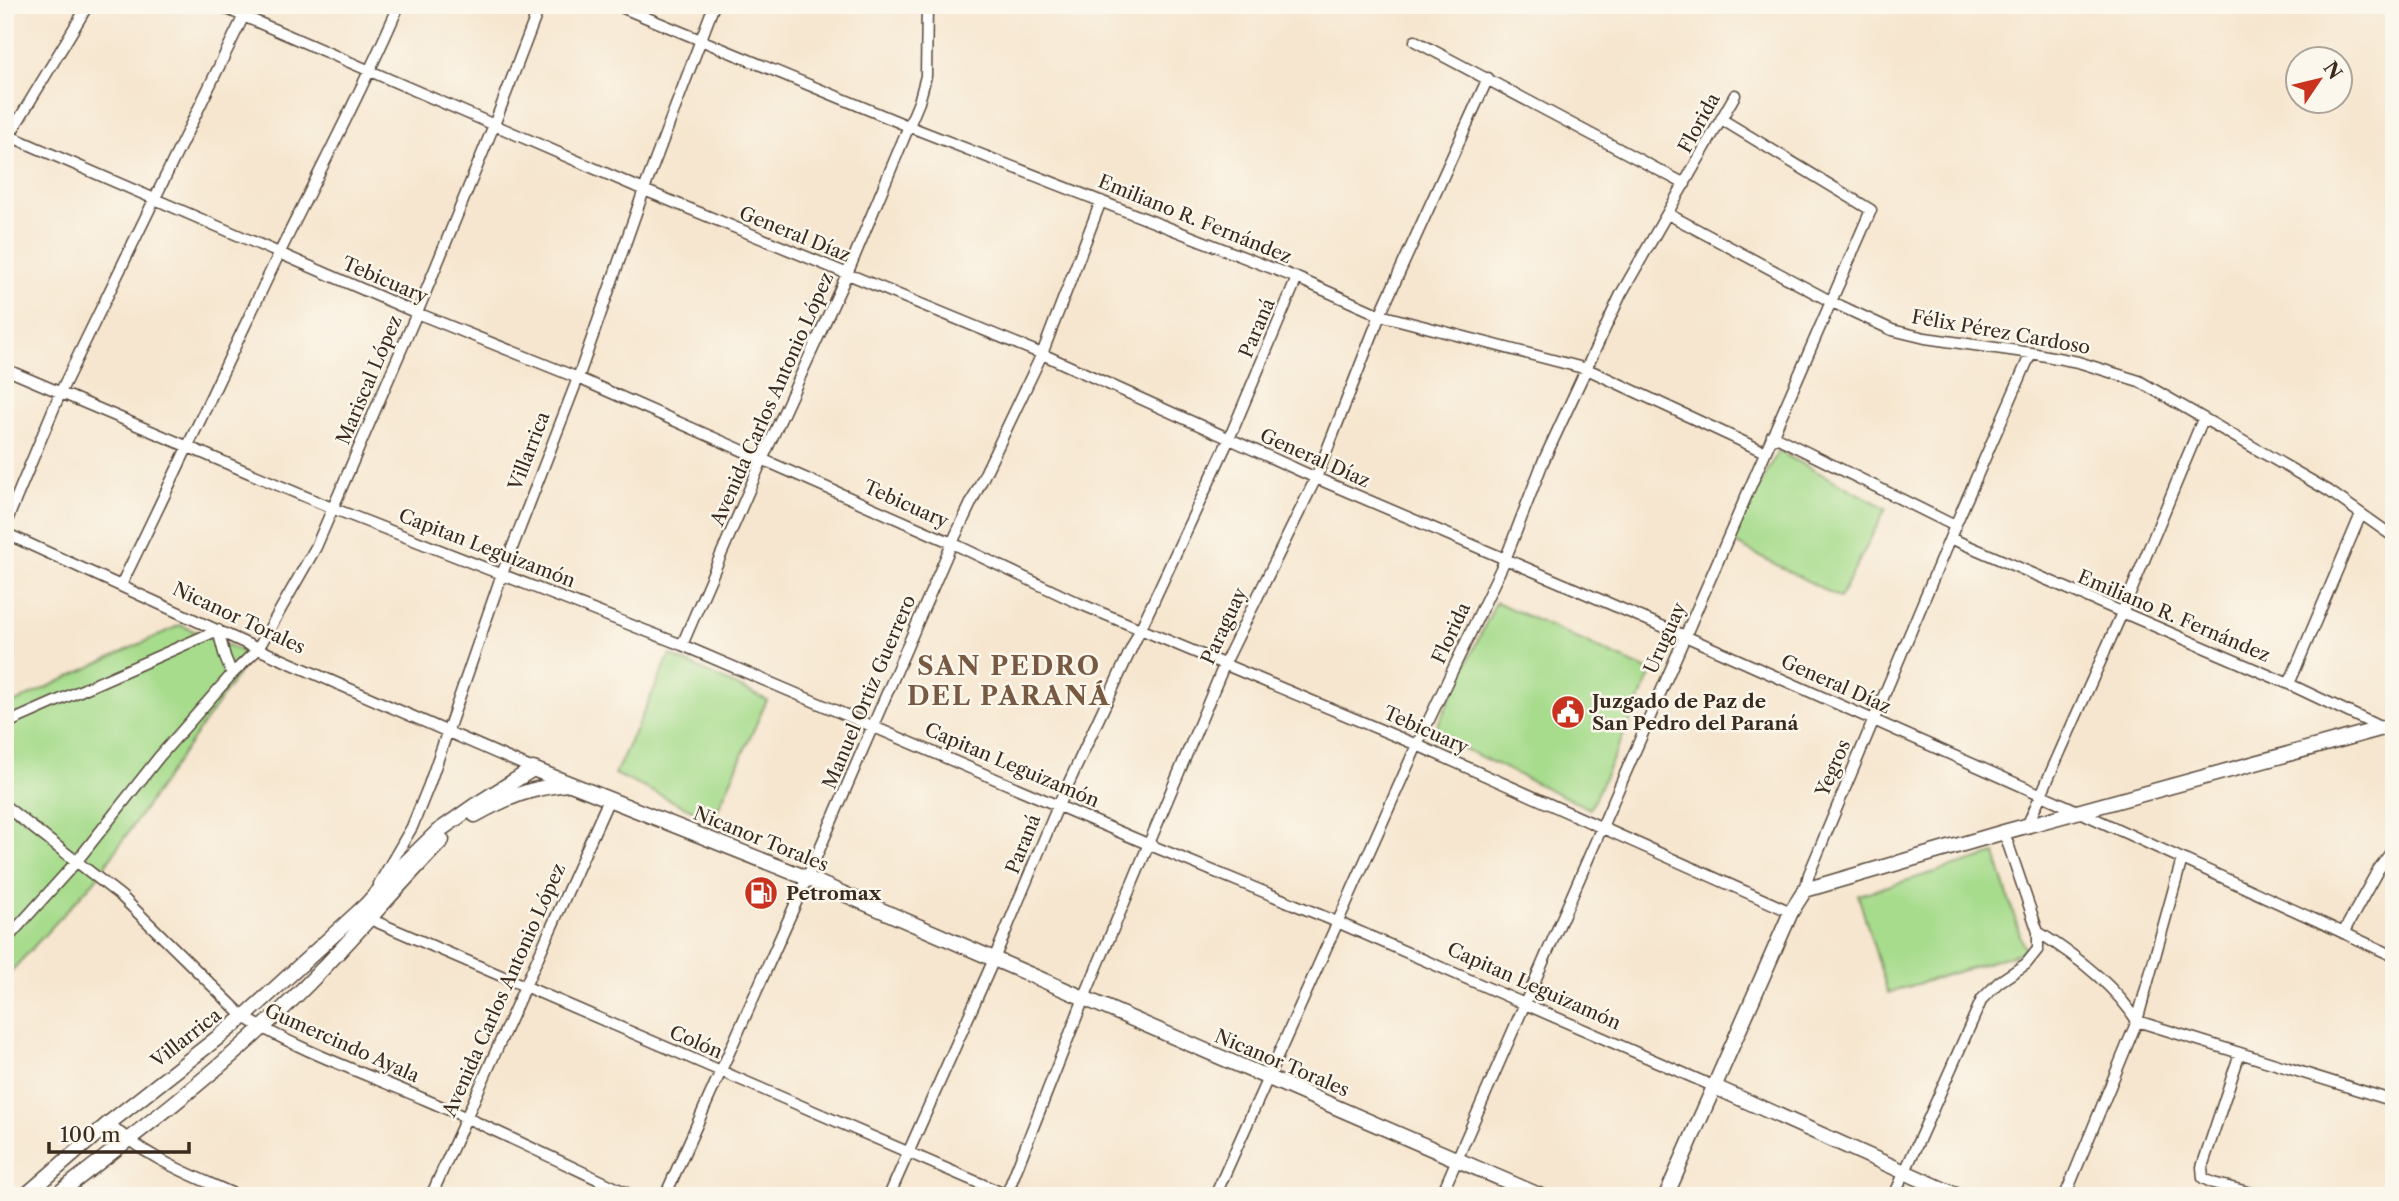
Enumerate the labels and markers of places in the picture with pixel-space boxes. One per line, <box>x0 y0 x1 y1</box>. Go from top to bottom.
place label: Juzgado de Paz de San Pedro del Paraná <box>1589 690 1800 735</box>
public building icon: Juzgado de Paz de San Pedro del Paraná <box>1549 693 1587 731</box>
fuel station icon: Petromax <box>742 874 780 912</box>
place label: Petromax <box>786 882 882 905</box>

